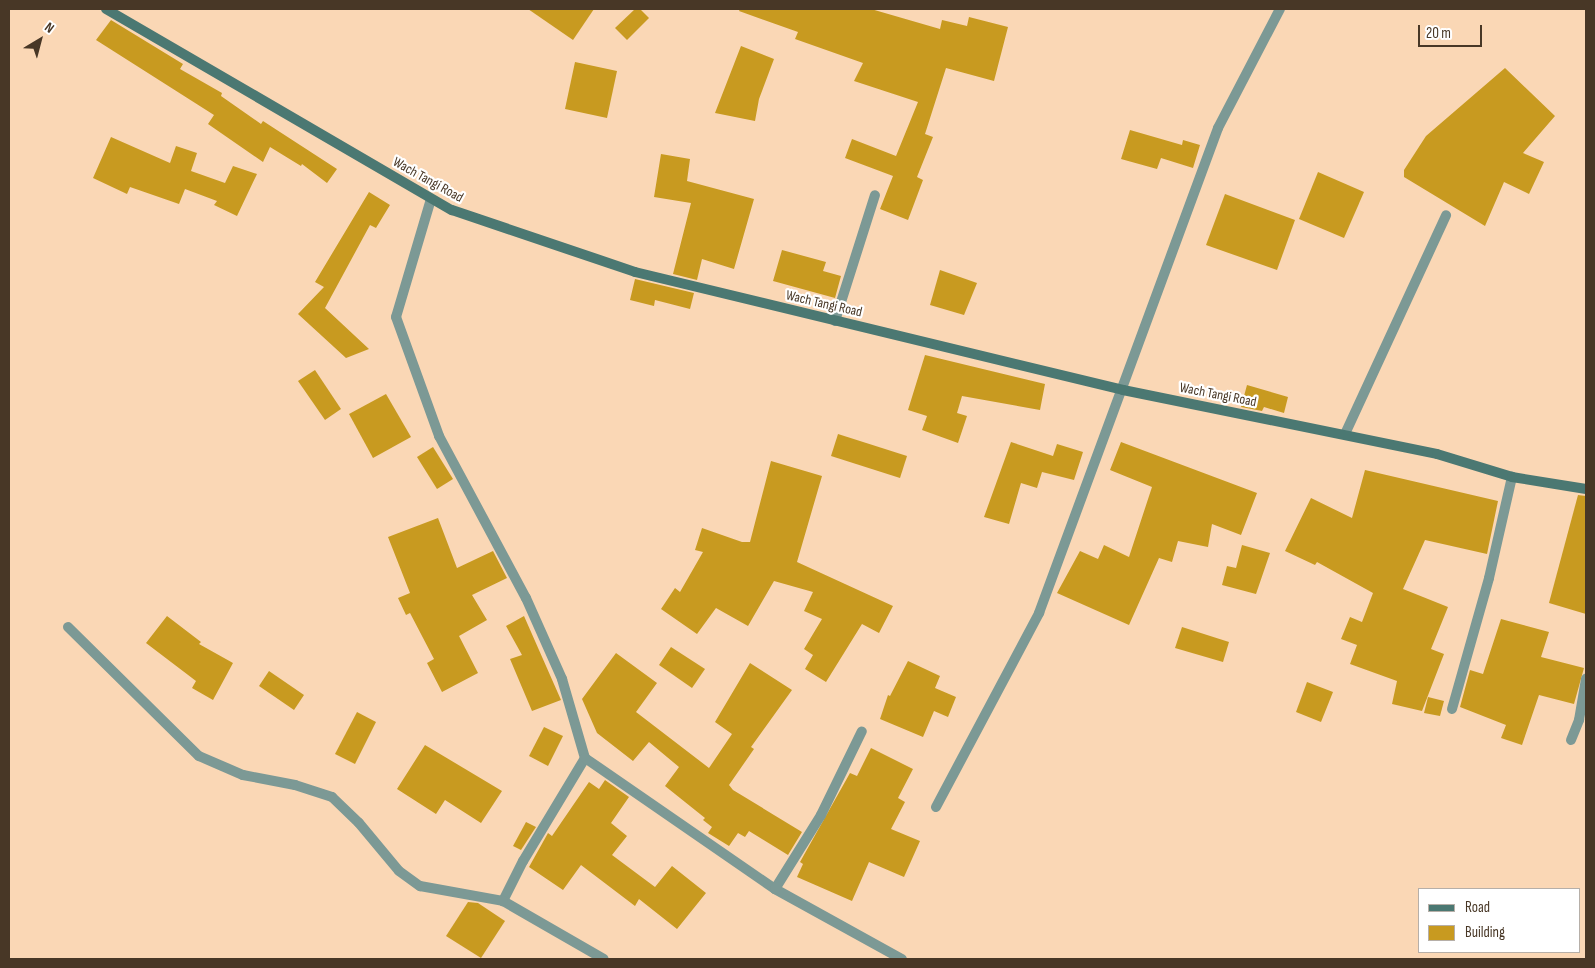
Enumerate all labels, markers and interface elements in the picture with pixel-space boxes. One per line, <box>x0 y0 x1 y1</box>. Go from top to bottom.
north arrow <box>15 15 65 65</box>
scale bar <box>1420 15 1484 47</box>
text: N <box>41 19 57 37</box>
text: 20 m <box>1426 24 1451 43</box>
street label: Wach Tangi Road <box>390 154 466 206</box>
street label: Wach Tangi Road <box>784 287 864 321</box>
street label: Wach Tangi Road <box>1178 379 1258 411</box>
legend <box>1418 888 1580 953</box>
text: Road <box>1465 898 1490 917</box>
text: Building <box>1465 923 1505 942</box>

